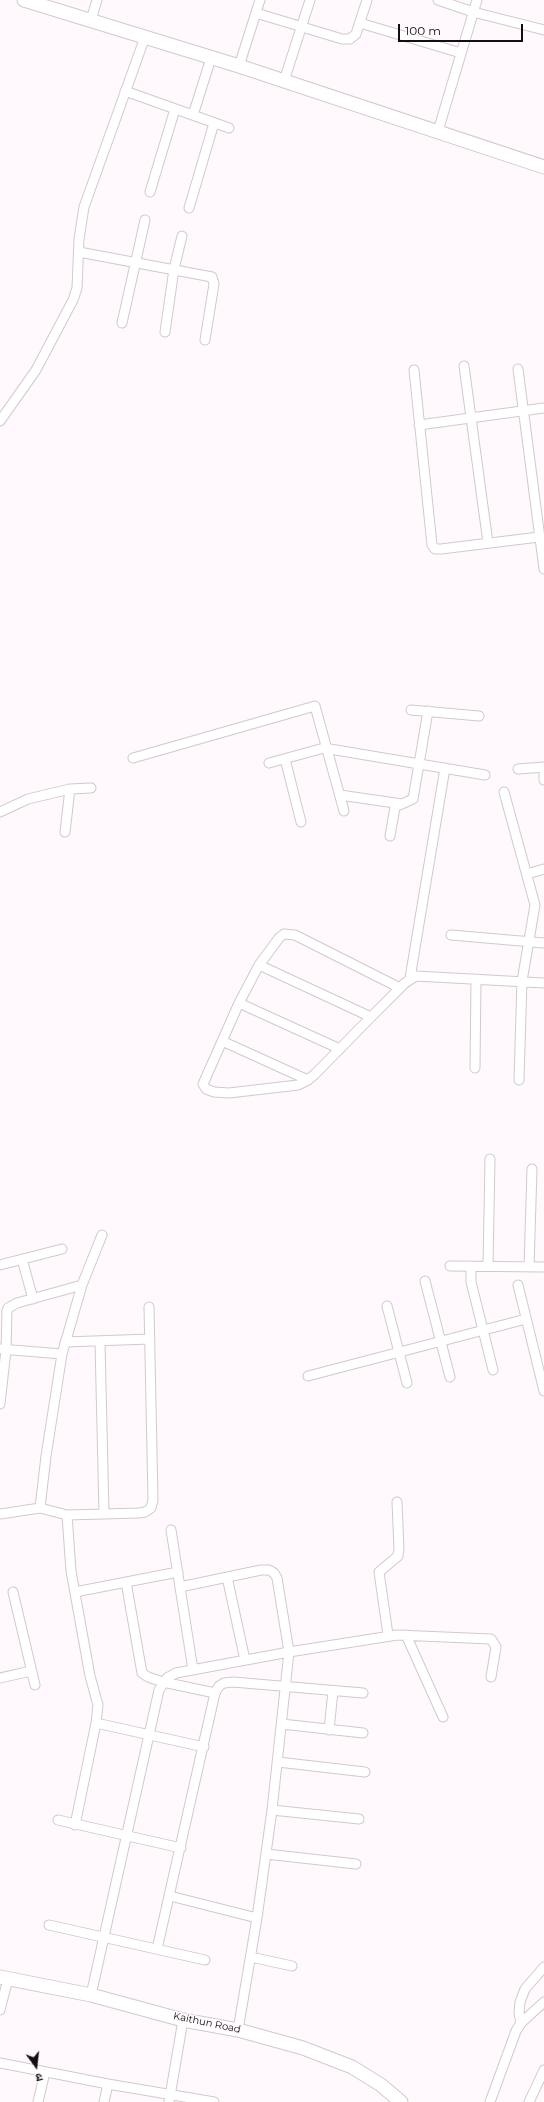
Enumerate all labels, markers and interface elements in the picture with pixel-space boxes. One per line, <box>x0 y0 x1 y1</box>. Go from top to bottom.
scale bar <box>400 16 525 42</box>
text: 100 m <box>405 23 441 38</box>
street label: Kaithun Road <box>172 2010 242 2036</box>
north arrow <box>16 2046 56 2086</box>
text: उ <box>34 2070 44 2085</box>

